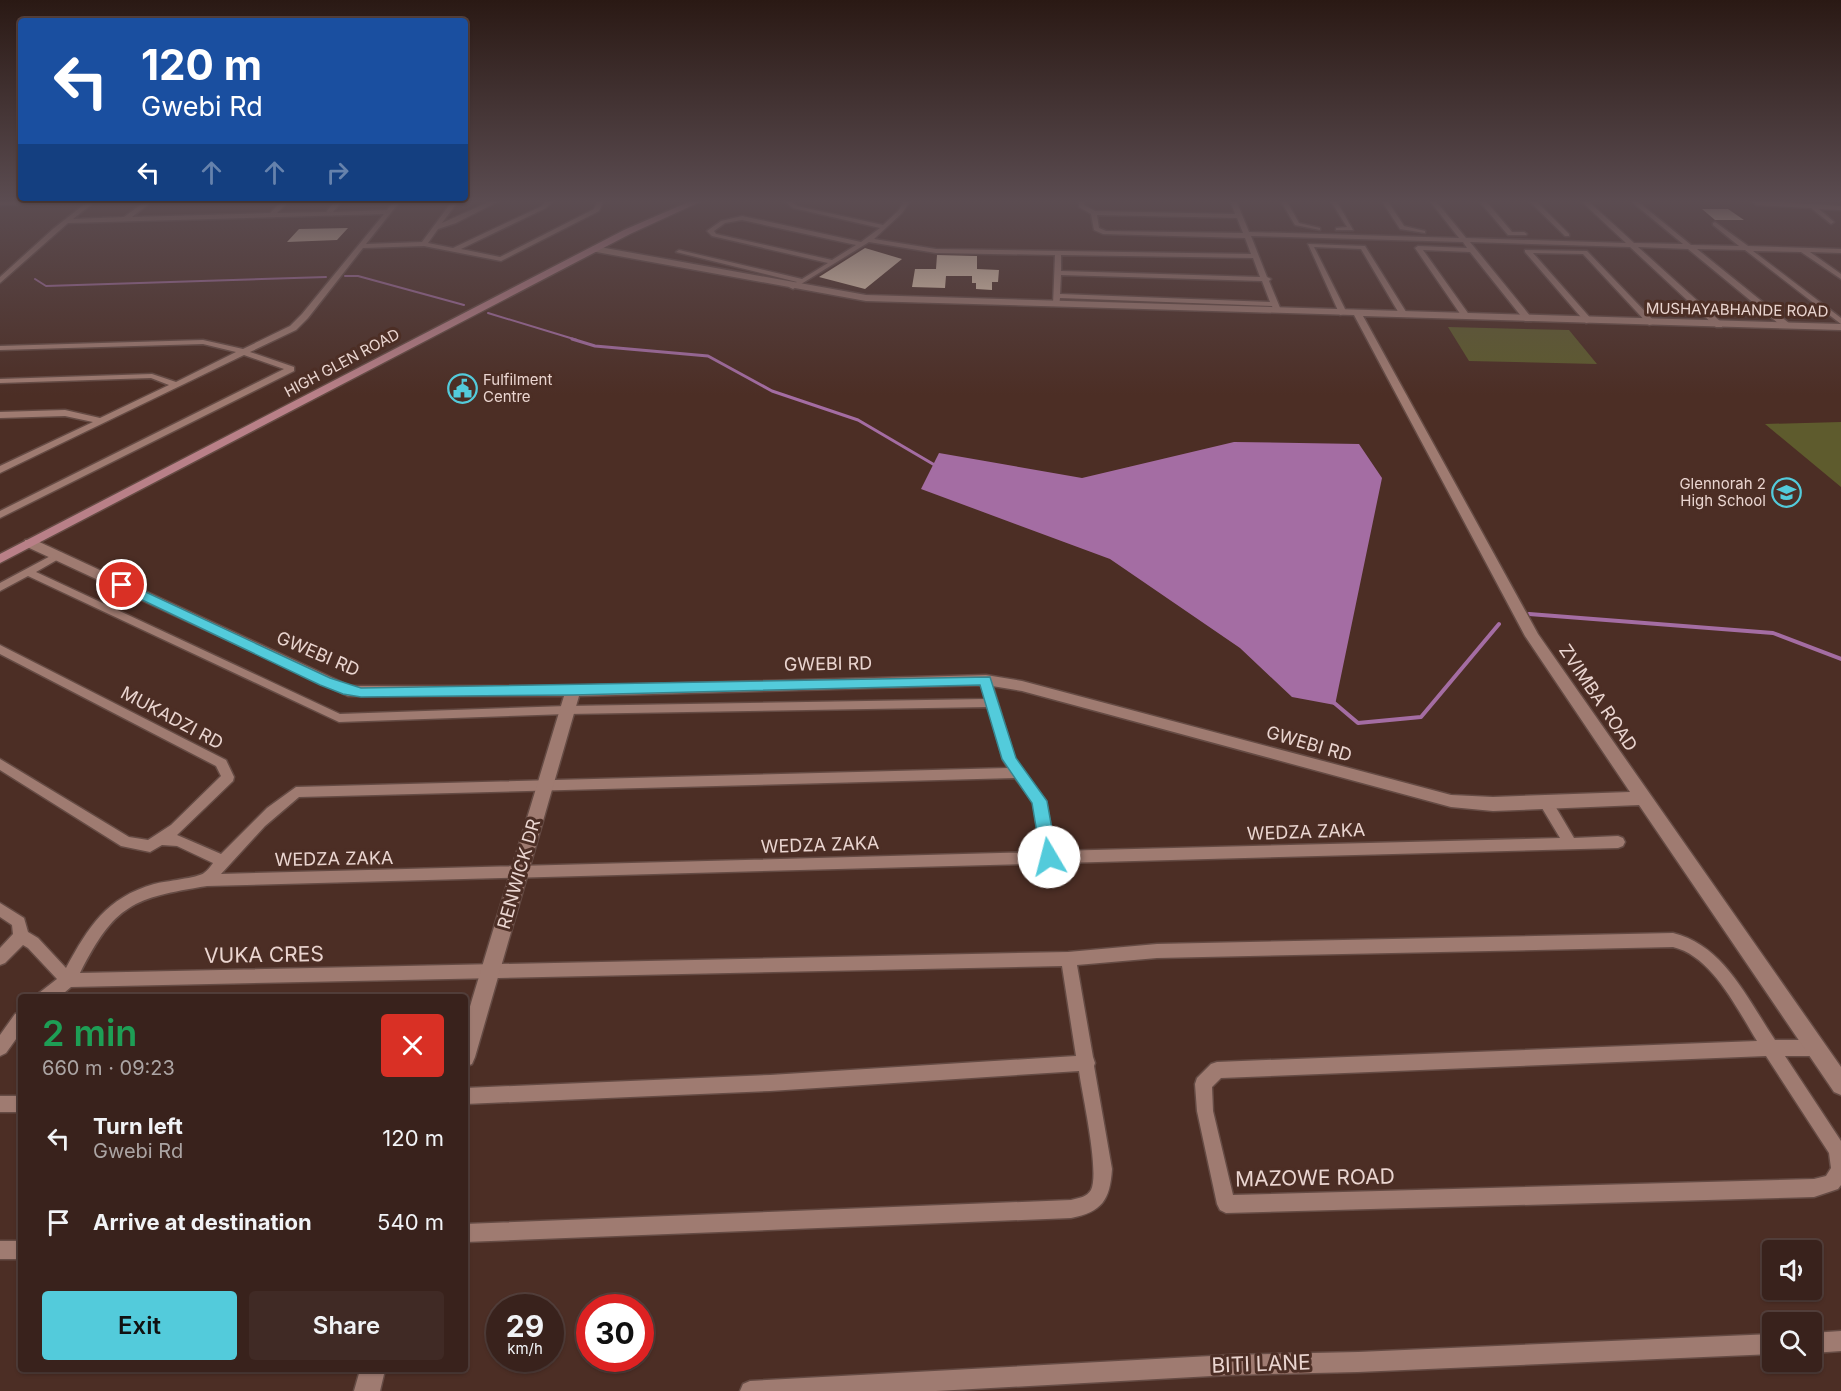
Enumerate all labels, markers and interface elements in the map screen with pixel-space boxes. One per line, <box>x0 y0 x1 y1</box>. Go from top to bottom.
text: 120 m <box>141 39 262 90</box>
icon: left <box>42 42 120 120</box>
text: Gwebi Rd <box>141 90 263 123</box>
icon: left <box>132 156 165 189</box>
icon: ahead <box>195 156 228 189</box>
icon: ahead <box>258 156 291 189</box>
icon: right <box>321 156 354 189</box>
street label: MUSHAYABHANDE ROAD <box>1646 298 1828 321</box>
street label: HIGH GLEN ROAD <box>281 324 403 401</box>
place label: Fulfilment Centre <box>483 370 552 406</box>
public building icon: Fulfilment Centre <box>446 373 478 405</box>
place label: Glennorah 2 High School <box>1679 474 1766 510</box>
school or university icon: Glennorah 2 High School <box>1771 477 1803 509</box>
pin <box>96 559 147 610</box>
icon: arrive <box>105 568 138 601</box>
street label: GWEBI RD <box>273 627 363 680</box>
street label: ZVIMBA ROAD <box>1555 640 1642 755</box>
street label: GWEBI RD <box>784 652 872 675</box>
street label: MUKADZI RD <box>117 682 227 753</box>
street label: GWEBI RD <box>1264 721 1354 766</box>
street label: RENWICK DR <box>493 816 544 931</box>
street label: WEDZA ZAKA <box>1246 819 1366 844</box>
position arrow <box>1017 825 1081 889</box>
street label: WEDZA ZAKA <box>760 832 880 857</box>
street label: WEDZA ZAKA <box>275 847 393 870</box>
street label: VUKA CRES <box>204 941 324 968</box>
text: 2 min <box>42 1011 137 1055</box>
button: close <box>381 1014 444 1077</box>
text: 660 m · 09:23 <box>42 1056 175 1080</box>
text: Turn left <box>93 1113 183 1139</box>
icon: left <box>42 1122 75 1155</box>
text: 120 m <box>382 1125 444 1151</box>
text: Gwebi Rd <box>93 1139 183 1163</box>
street label: MAZOWE ROAD <box>1235 1164 1395 1191</box>
icon: arrive <box>42 1206 75 1239</box>
text: Arrive at destination <box>93 1209 312 1235</box>
text: 540 m <box>377 1209 444 1235</box>
map controls <box>1762 1240 1822 1372</box>
button: sound <box>1762 1240 1822 1300</box>
button: Exit <box>42 1291 237 1360</box>
button: Share <box>249 1291 444 1360</box>
speed limit sign: 30 <box>576 1294 654 1372</box>
text: 29 <box>506 1308 544 1344</box>
button: search <box>1762 1312 1822 1372</box>
text: km/h <box>507 1339 543 1358</box>
street label: BITI LANE <box>1211 1349 1311 1378</box>

